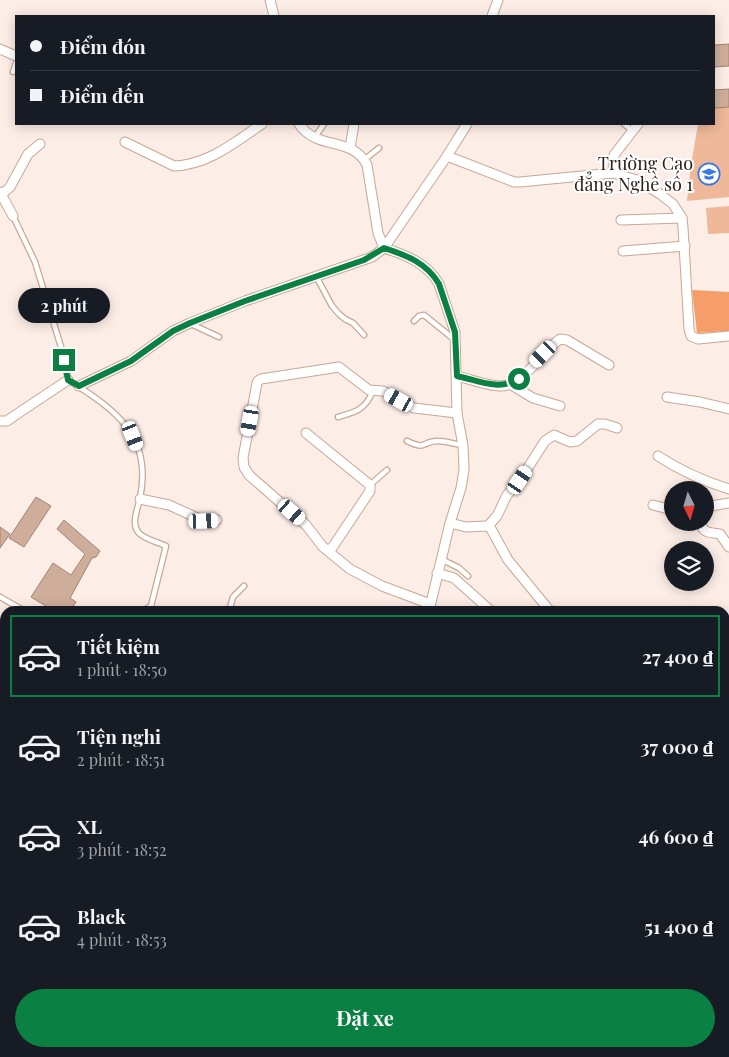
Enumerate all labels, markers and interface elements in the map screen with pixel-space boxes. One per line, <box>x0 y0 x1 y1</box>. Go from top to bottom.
text: Điểm đón <box>60 33 146 59</box>
text: Điểm đến <box>60 82 145 108</box>
place label: Trường Cao đẳng Nghề số 1 <box>574 151 693 196</box>
school or university icon: Trường Cao đẳng Nghề số 1 <box>697 162 721 186</box>
callout: 2 phút <box>18 288 110 322</box>
text: 2 phút <box>41 295 87 316</box>
car <box>527 338 558 370</box>
route end <box>53 349 75 371</box>
route start <box>508 368 530 390</box>
car <box>382 386 415 414</box>
car <box>240 405 259 437</box>
car <box>120 419 145 453</box>
car <box>505 463 534 497</box>
north arrow <box>664 481 714 531</box>
map controls <box>664 481 714 591</box>
car <box>275 496 308 528</box>
car <box>188 513 219 529</box>
button: layers <box>664 541 714 591</box>
text: Tiết kiệm <box>77 633 160 659</box>
icon: car <box>17 634 62 679</box>
text: 27 400 ₫ <box>642 643 713 669</box>
text: 1 phút · 18:50 <box>77 659 167 680</box>
text: Tiện nghi <box>77 723 161 749</box>
icon: car <box>17 724 62 769</box>
text: 37 000 ₫ <box>640 733 713 759</box>
text: 2 phút · 18:51 <box>77 749 165 770</box>
text: XL <box>77 813 102 839</box>
icon: car <box>17 814 62 859</box>
text: 46 600 ₫ <box>639 823 713 849</box>
text: 3 phút · 18:52 <box>77 839 167 860</box>
text: Black <box>77 903 126 929</box>
icon: car <box>17 904 62 949</box>
text: 51 400 ₫ <box>644 913 713 939</box>
text: 4 phút · 18:53 <box>77 929 167 950</box>
button: Đặt xe <box>15 989 715 1047</box>

